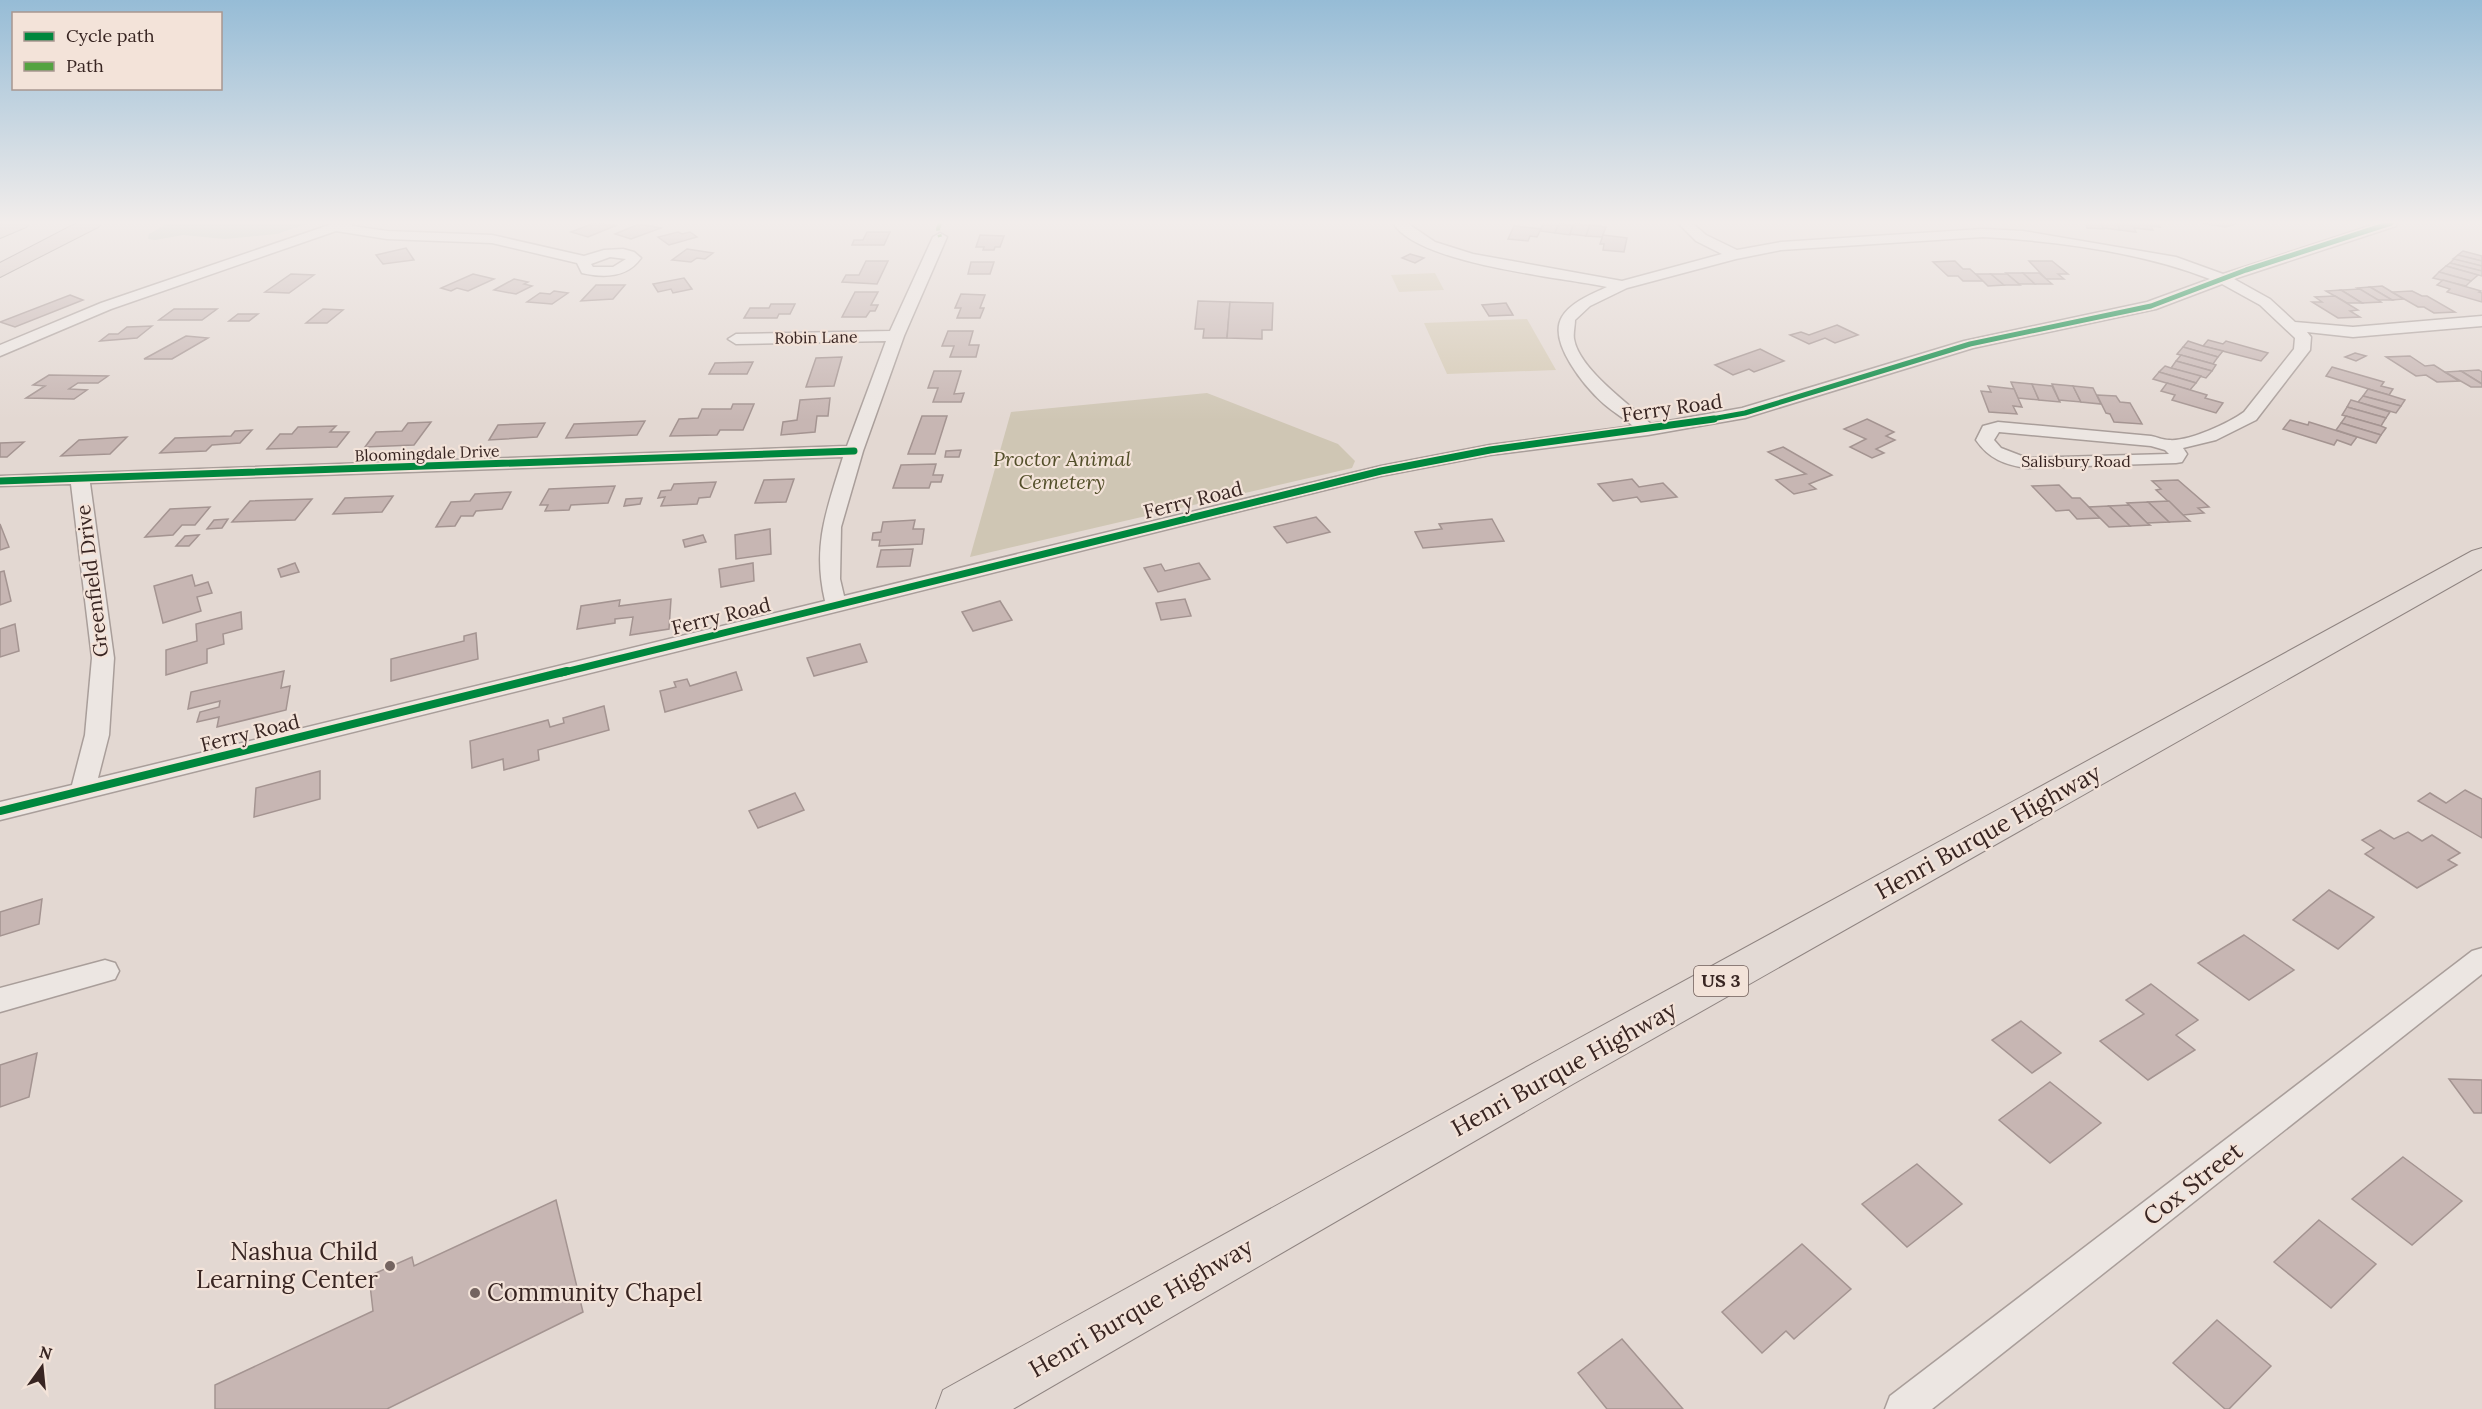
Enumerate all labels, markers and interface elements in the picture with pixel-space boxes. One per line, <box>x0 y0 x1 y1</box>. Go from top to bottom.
legend <box>12 12 222 90</box>
text: Cycle path <box>66 24 155 47</box>
text: Path <box>66 54 104 77</box>
street label: Robin Lane <box>774 326 858 348</box>
street label: Ferry Road <box>1620 388 1724 427</box>
street label: Bloomingdale Drive <box>354 440 500 466</box>
park label: Proctor Animal Cemetery <box>993 446 1131 494</box>
street label: Salisbury Road <box>2021 451 2131 471</box>
street label: Ferry Road <box>1141 475 1245 524</box>
street label: Greenfield Drive <box>70 503 113 659</box>
street label: Ferry Road <box>669 591 773 640</box>
street label: Ferry Road <box>198 708 302 757</box>
street label: Henri Burque Highway <box>1870 756 2106 906</box>
road number: US 3 <box>1694 966 1748 996</box>
street label: Henri Burque Highway <box>1446 993 1682 1143</box>
street label: Cox Street <box>2137 1135 2249 1232</box>
street label: Henri Burque Highway <box>1023 1231 1258 1384</box>
place label: Nashua Child Learning Center <box>196 1236 379 1295</box>
marker: Nashua Child Learning Center <box>383 1259 397 1273</box>
place label: Community Chapel <box>487 1277 702 1308</box>
marker: Community Chapel <box>468 1286 482 1300</box>
north arrow <box>12 1337 72 1397</box>
text: N <box>37 1341 54 1364</box>

